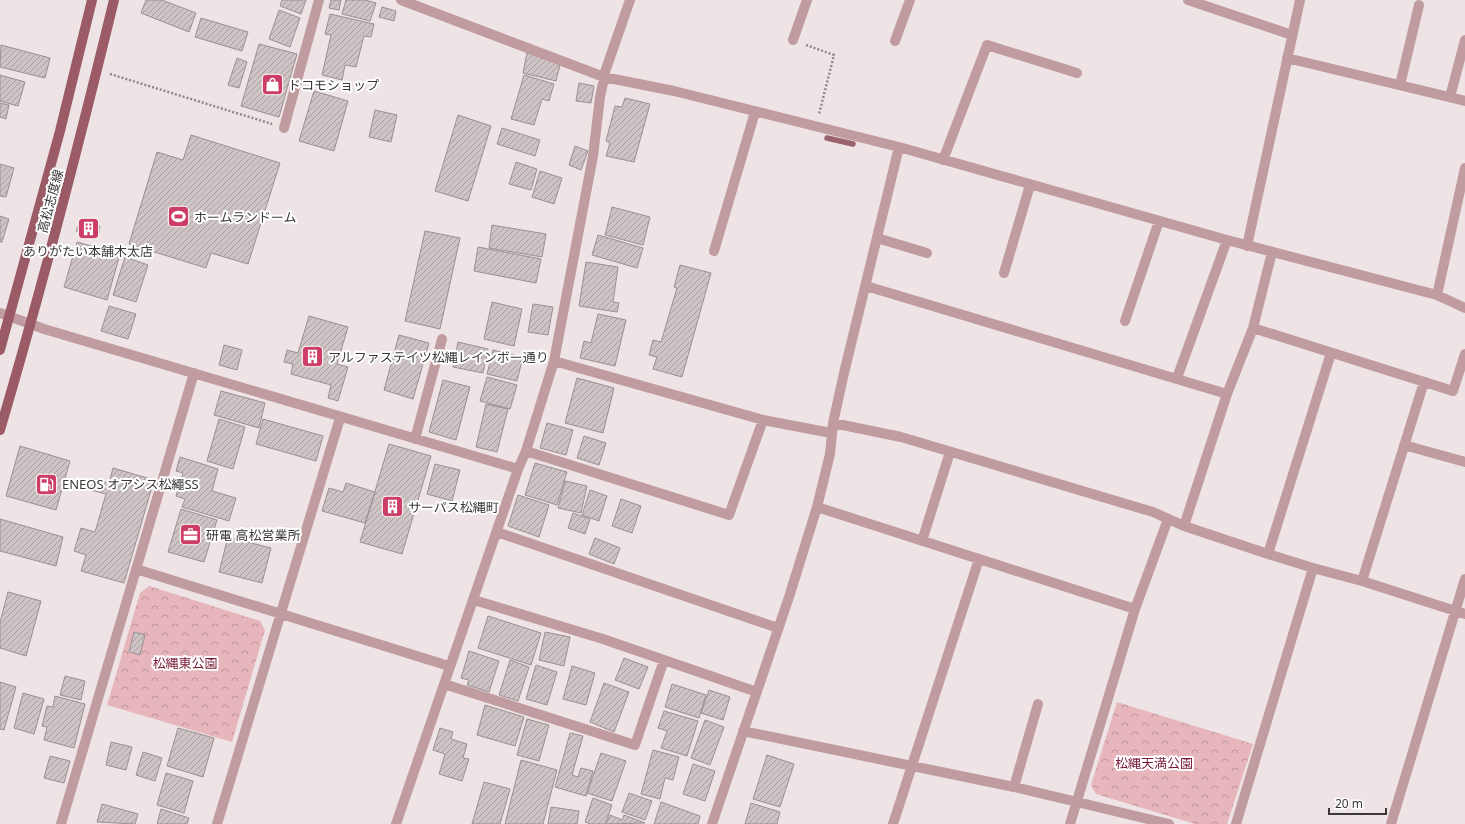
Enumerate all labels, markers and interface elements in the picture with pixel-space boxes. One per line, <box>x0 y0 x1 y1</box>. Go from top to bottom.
shop icon: ドコモショップ <box>259 72 285 98</box>
place label: ドコモショップ <box>288 76 379 94</box>
street label: 高松志度線 <box>33 167 67 235</box>
sports icon: ホームランドーム <box>166 204 192 230</box>
place label: ホームランドーム <box>194 208 297 226</box>
building icon: ありがたい本舗木太店 <box>75 216 101 242</box>
place label: ありがたい本舗木太店 <box>23 242 153 260</box>
building icon: アルファステイツ松縄レインボー通り <box>299 344 325 370</box>
place label: アルファステイツ松縄レインボー通り <box>328 348 549 366</box>
fuel station icon: ENEOS オアシス松繩SS <box>34 471 60 497</box>
place label: ENEOS オアシス松繩SS <box>62 475 199 493</box>
building icon: サーパス松縄町 <box>380 494 406 520</box>
place label: サーパス松縄町 <box>408 498 499 516</box>
office icon: 研電 高松営業所 <box>178 522 204 548</box>
place label: 研電 高松営業所 <box>206 526 300 544</box>
park label: 松縄東公園 <box>152 654 218 672</box>
park label: 松縄天満公園 <box>1115 754 1193 772</box>
scale bar <box>1329 790 1386 816</box>
text: 20 m <box>1335 795 1363 812</box>

